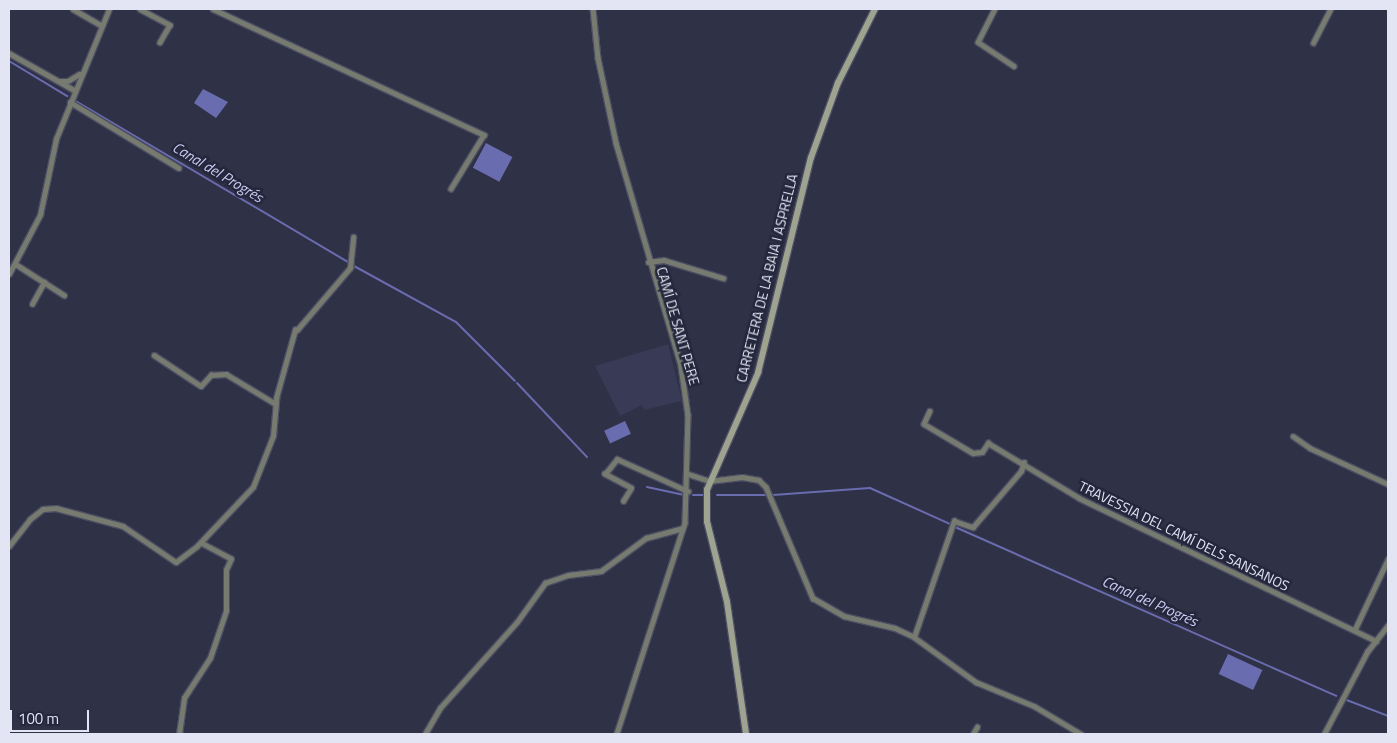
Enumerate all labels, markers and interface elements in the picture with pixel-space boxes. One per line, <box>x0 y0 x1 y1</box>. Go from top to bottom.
water label: Canal del Progrés <box>169 138 267 206</box>
street label: CARRETERA DE LA BAIA I ASPRELLA <box>733 172 801 384</box>
street label: CAMÍ DE SANT PERE <box>653 265 703 387</box>
street label: TRAVESSIA DEL CAMÍ DELS SANSANOS <box>1076 478 1292 594</box>
water label: Canal del Progrés <box>1100 572 1200 630</box>
scale bar <box>12 700 91 732</box>
text: 100 m <box>18 707 59 730</box>

